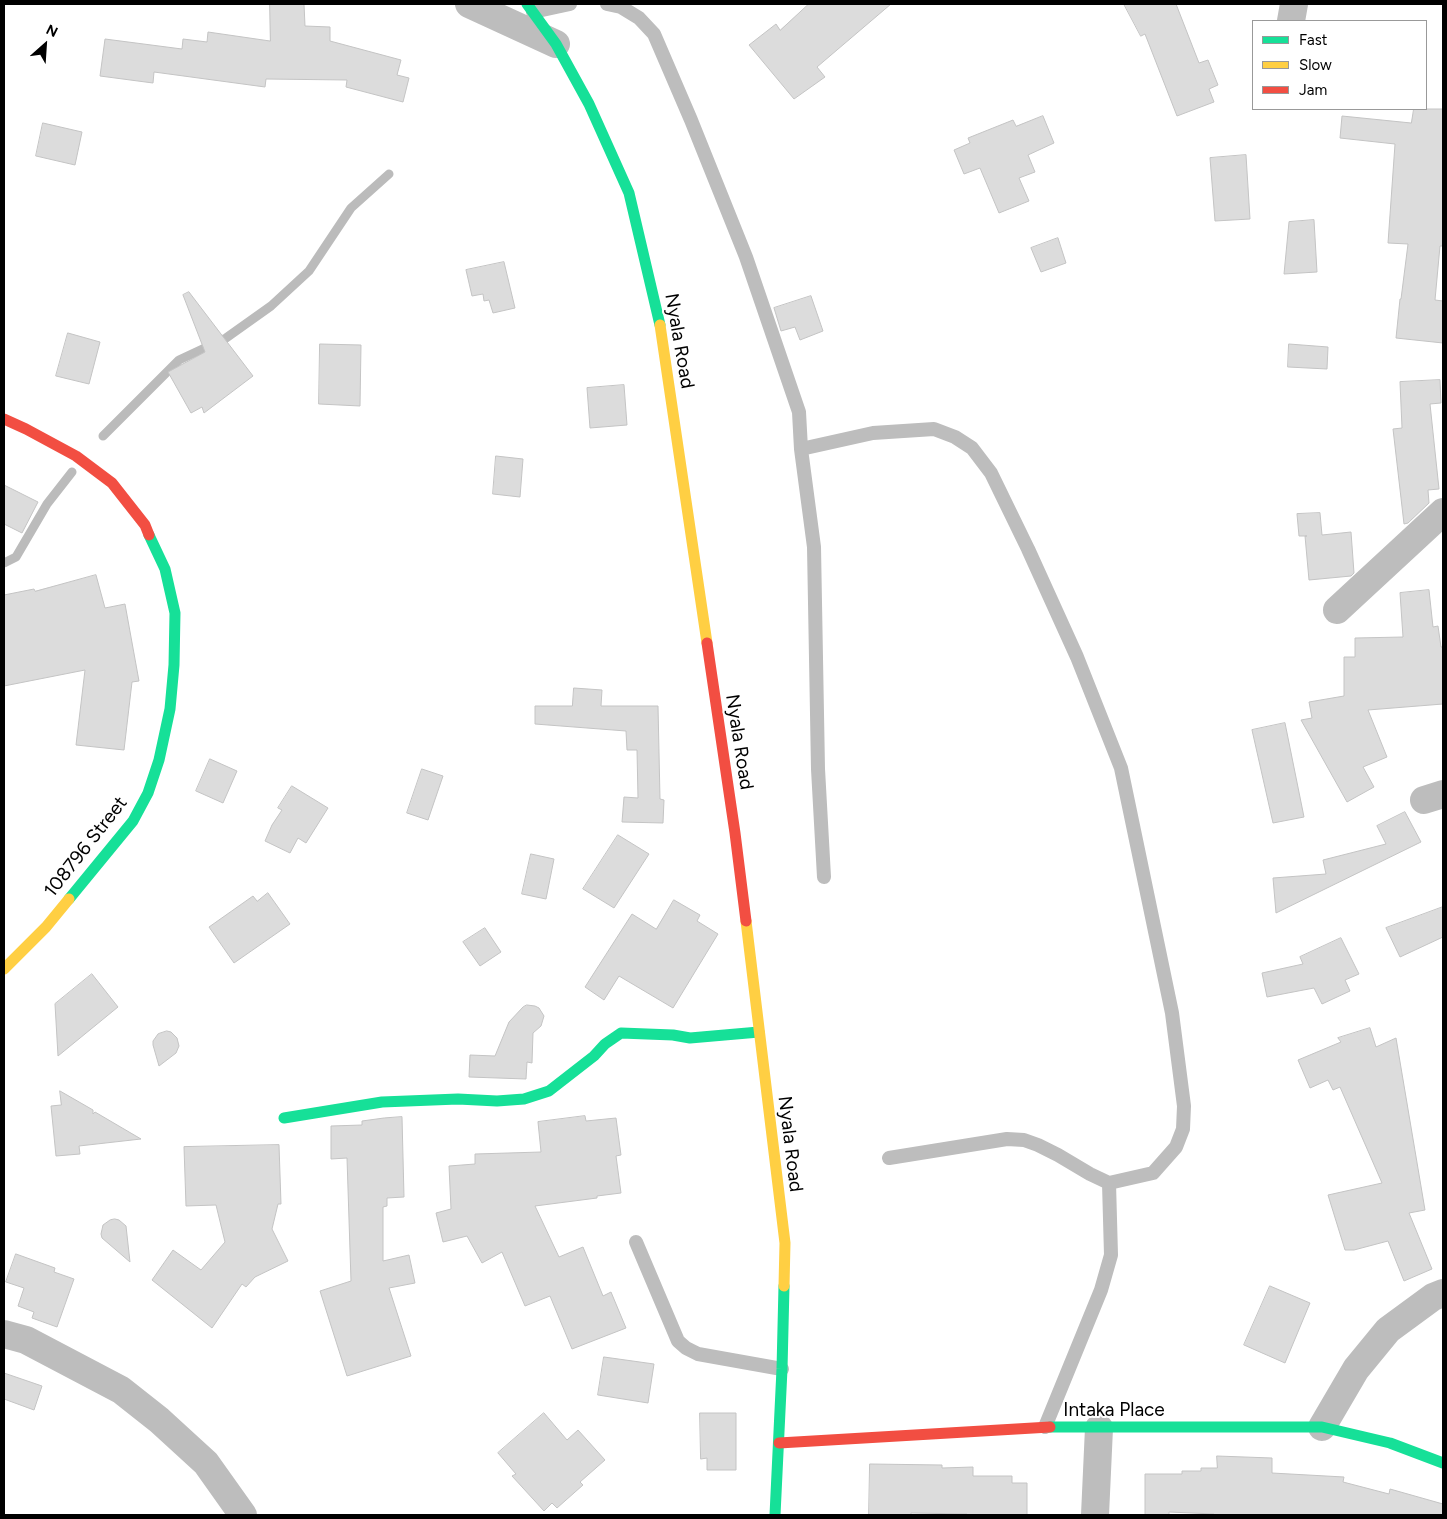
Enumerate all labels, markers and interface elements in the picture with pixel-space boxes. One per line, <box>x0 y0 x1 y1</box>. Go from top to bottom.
north arrow <box>20 20 70 70</box>
legend <box>1252 20 1427 110</box>
text: N <box>43 21 60 41</box>
text: Fast <box>1299 31 1327 49</box>
text: Slow <box>1299 56 1332 74</box>
text: Jam <box>1299 81 1327 99</box>
street label: Nyala Road <box>659 292 699 390</box>
street label: Nyala Road <box>720 693 758 791</box>
street label: 108796 Street <box>40 792 132 902</box>
street label: Nyala Road <box>773 1095 807 1193</box>
street label: Intaka Place <box>1063 1399 1165 1421</box>

